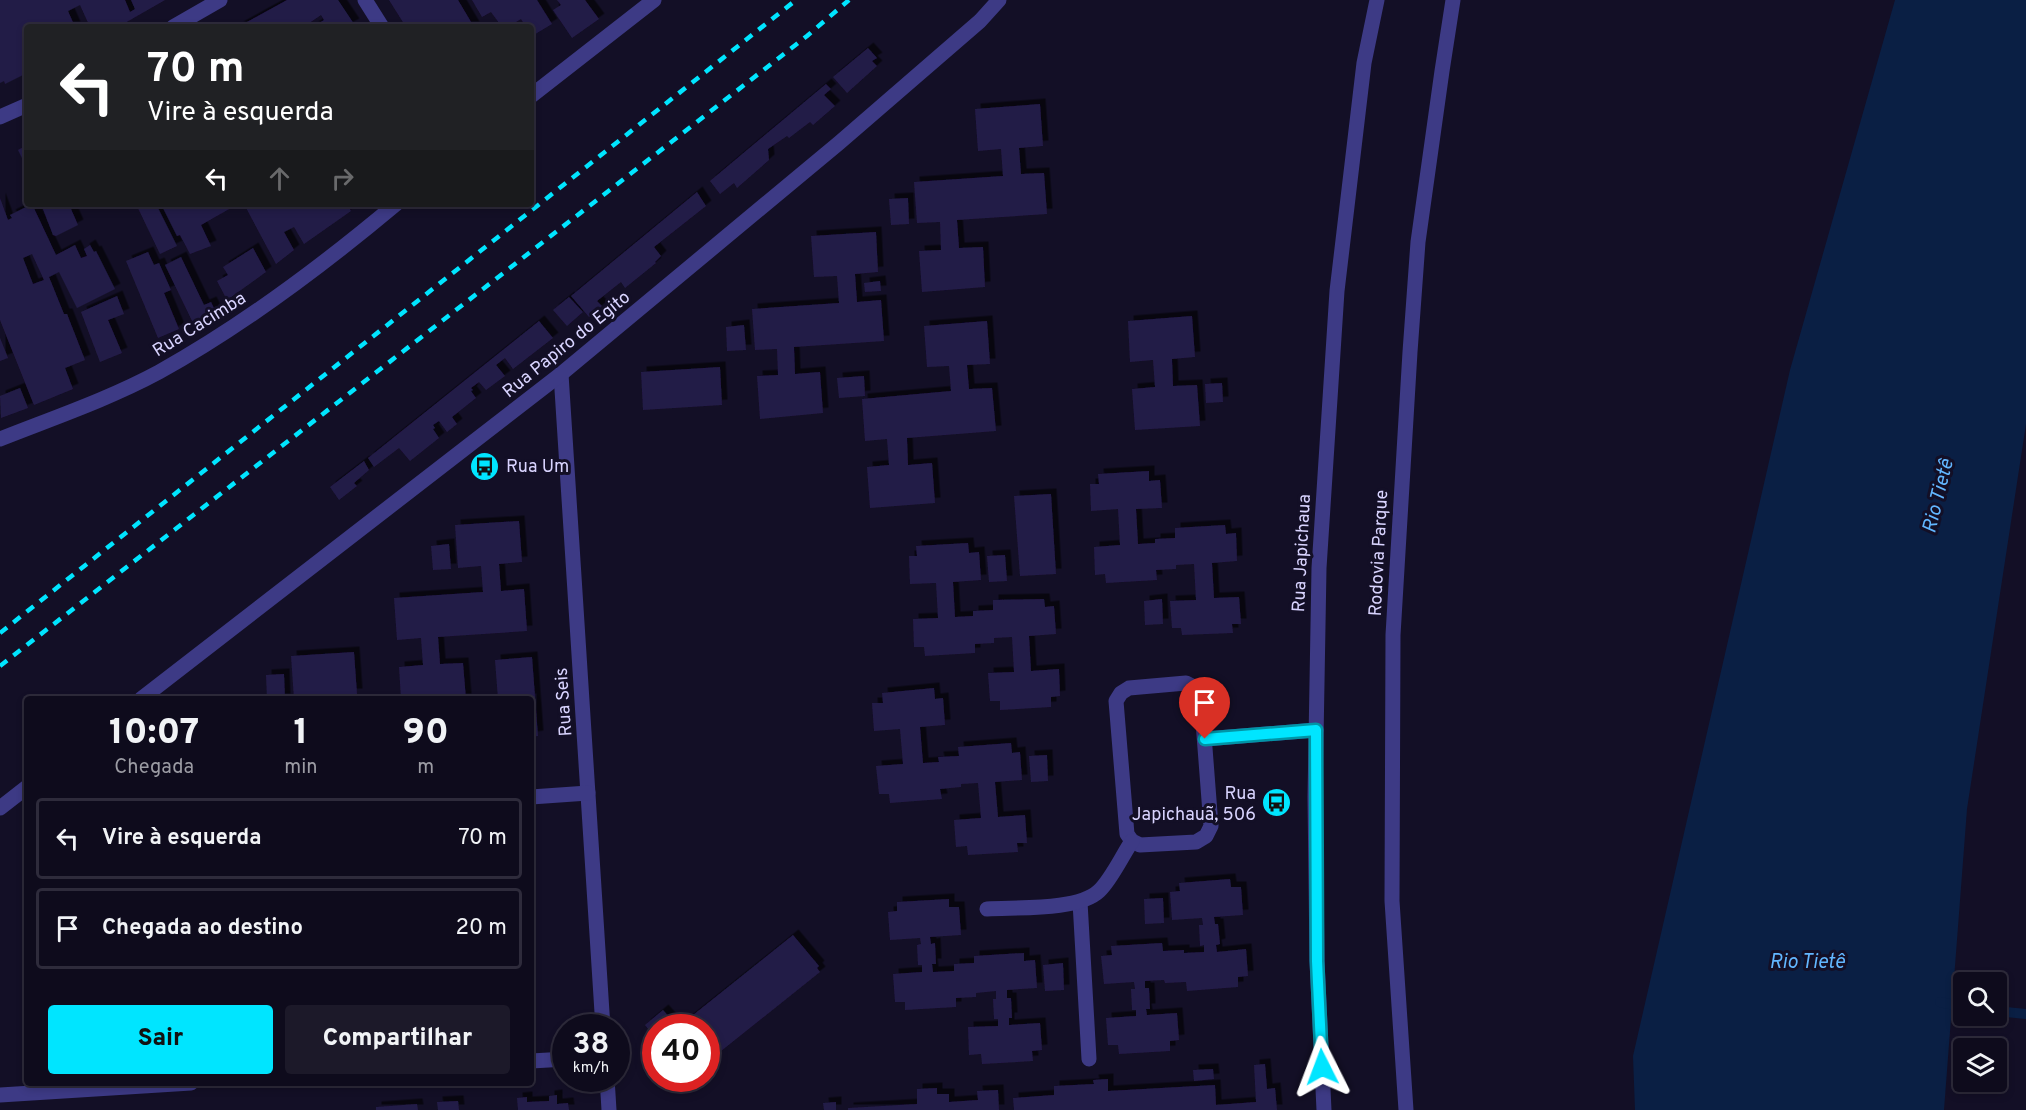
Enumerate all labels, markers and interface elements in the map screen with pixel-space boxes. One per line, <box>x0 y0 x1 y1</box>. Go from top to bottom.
text: 70 m <box>147 44 245 97</box>
icon: left <box>48 48 126 126</box>
text: Vire à esquerda <box>147 96 334 130</box>
icon: left <box>200 162 233 195</box>
icon: ahead <box>263 162 296 195</box>
icon: right <box>326 162 359 195</box>
street label: Rua Papiro do Egito <box>498 287 636 404</box>
street label: Rua Cacimba <box>149 288 251 363</box>
bus stop icon: Rua Um <box>469 450 501 482</box>
place label: Rua Um <box>506 456 569 479</box>
water label: Rio Tietê <box>1917 456 1961 536</box>
street label: Rodovia Parque <box>1365 489 1394 617</box>
street label: Rua Japichaua <box>1288 493 1317 613</box>
street label: Rua Seis <box>551 667 578 737</box>
pin <box>1179 677 1230 739</box>
icon: arrive <box>1188 686 1221 719</box>
text: 10:07 <box>109 711 199 757</box>
text: 1 <box>294 711 308 757</box>
text: 90 <box>403 711 449 757</box>
text: Chegada <box>114 755 194 781</box>
text: min <box>284 755 318 781</box>
text: m <box>417 755 434 781</box>
place label: Rua Japichauã, 506 <box>1132 783 1256 827</box>
bus stop icon: Rua Japichauã, 506 <box>1261 787 1293 819</box>
icon: left <box>51 822 84 855</box>
text: Vire à esquerda <box>102 825 261 852</box>
text: 70 m <box>458 825 507 852</box>
icon: arrive <box>51 912 84 945</box>
text: Chegada ao destino <box>102 915 303 942</box>
text: 20 m <box>456 915 507 942</box>
water label: Rio Tietê <box>1769 950 1845 976</box>
map controls <box>1953 972 2007 1092</box>
button: search <box>1953 972 2007 1026</box>
button: Sair <box>48 1005 273 1074</box>
button: Compartilhar <box>285 1005 510 1074</box>
speed limit sign: 40 <box>642 1014 720 1092</box>
text: 38 <box>573 1027 609 1064</box>
position arrow <box>1290 1035 1354 1099</box>
button: layers <box>1953 1038 2007 1092</box>
text: km/h <box>573 1059 609 1078</box>

